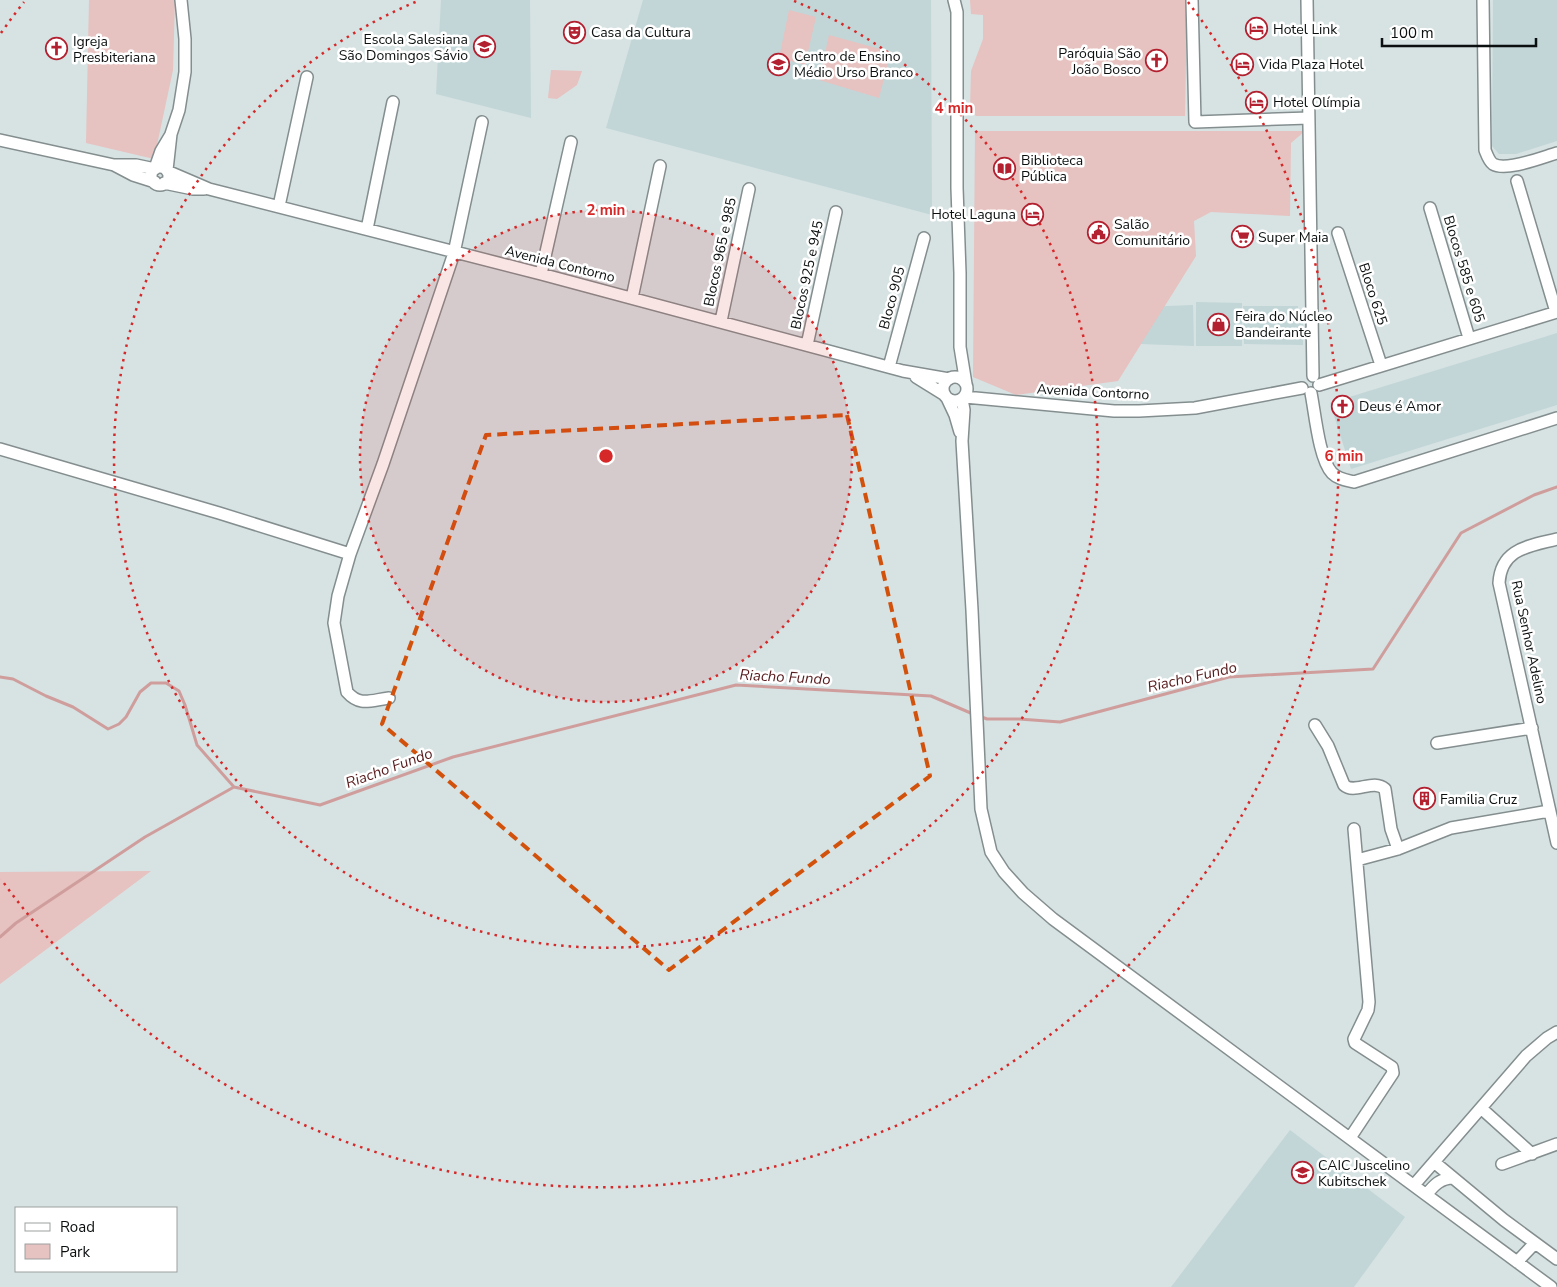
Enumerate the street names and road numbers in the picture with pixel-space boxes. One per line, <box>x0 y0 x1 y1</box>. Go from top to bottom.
street label: Blocos 965 e 985 <box>699 196 741 308</box>
street label: Blocos 585 e 605 <box>1439 213 1489 325</box>
street label: Blocos 925 e 945 <box>786 219 828 331</box>
street label: Avenida Contorno <box>503 241 617 287</box>
street label: Bloco 625 <box>1354 261 1392 327</box>
street label: Bloco 905 <box>875 265 909 331</box>
street label: Avenida Contorno <box>1036 380 1150 404</box>
street label: Rua Senhor Adelino <box>1507 579 1551 706</box>

